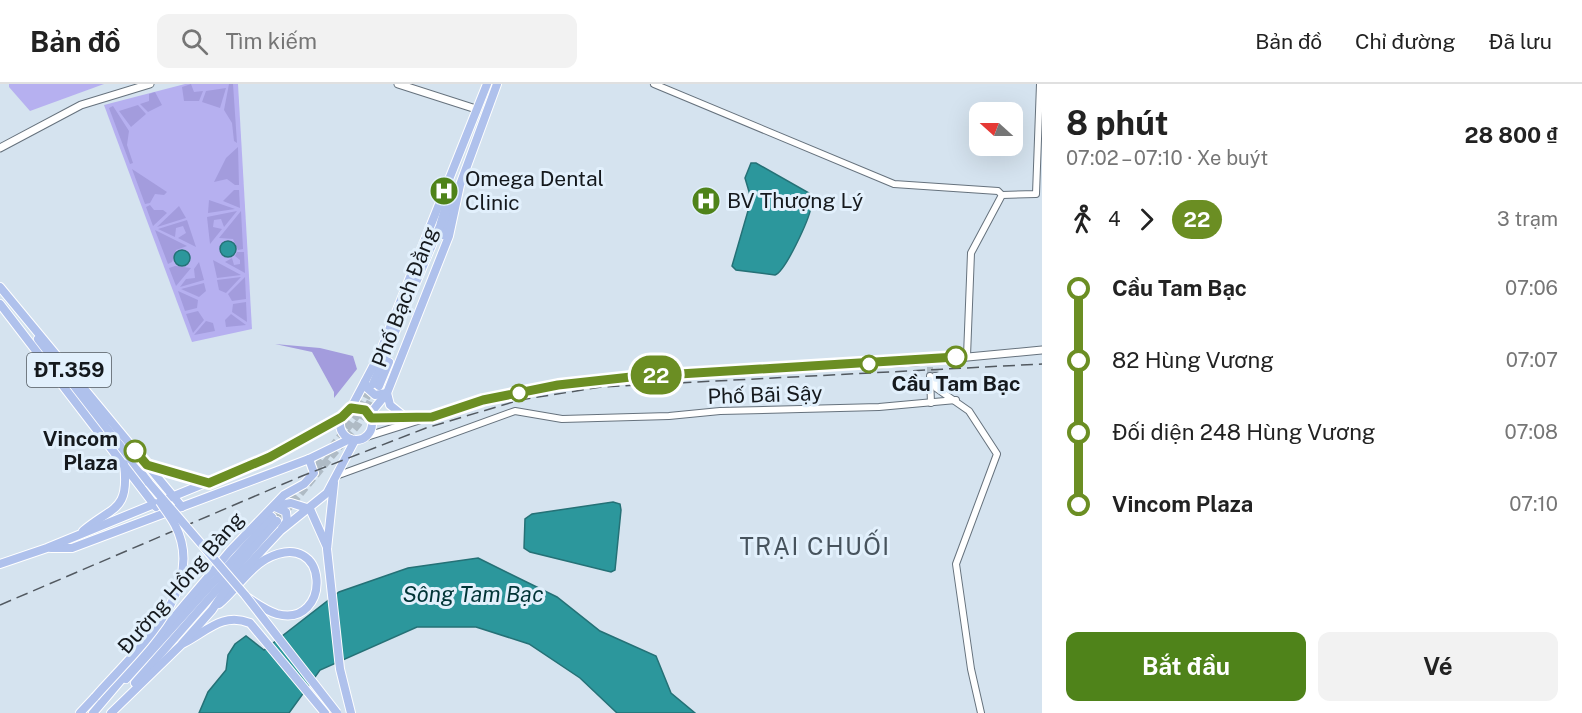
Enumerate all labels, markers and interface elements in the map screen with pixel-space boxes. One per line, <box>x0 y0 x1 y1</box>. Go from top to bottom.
search box <box>157 14 577 68</box>
text: Bản đồ <box>30 25 121 58</box>
icon: search <box>178 25 211 58</box>
text: Tìm kiếm <box>226 28 317 54</box>
text: Bản đồ <box>1255 29 1322 54</box>
text: Chỉ đường <box>1355 29 1456 54</box>
text: Đã lưu <box>1489 29 1552 54</box>
north arrow <box>969 102 1023 156</box>
map controls <box>969 102 1023 156</box>
text: 8 phút <box>1066 104 1169 142</box>
text: 28 800 ₫ <box>1465 122 1558 148</box>
text: 07:02 – 07:10 · Xe buýt <box>1066 146 1268 170</box>
place label: Omega Dental Clinic <box>465 166 604 215</box>
hospital icon: Omega Dental Clinic <box>428 175 460 207</box>
hospital icon: BV Thượng Lý <box>690 185 722 217</box>
place label: BV Thượng Lý <box>727 188 863 213</box>
icon: walk <box>1066 203 1099 236</box>
icon: forward <box>1130 203 1163 236</box>
text: 4 <box>1108 207 1121 231</box>
text: 22 <box>1184 207 1210 232</box>
text: 3 trạm <box>1497 207 1558 231</box>
street label: Phố Bạch Đằng <box>366 223 443 370</box>
text: Cầu Tam Bạc <box>1112 275 1247 301</box>
text: 07:06 <box>1505 276 1558 300</box>
marker: Cầu Tam Bạc <box>945 346 967 368</box>
text: 82 Hùng Vương <box>1112 347 1274 373</box>
text: 07:07 <box>1506 348 1558 372</box>
road number: ĐT.359 <box>27 353 111 387</box>
unlabelled marker <box>860 355 878 373</box>
line badge: 22 <box>629 356 683 394</box>
text: 22 <box>643 363 669 388</box>
place label: Cầu Tam Bạc <box>892 371 1020 396</box>
street label: Phố Bãi Sậy <box>707 380 823 409</box>
unlabelled marker <box>510 384 528 402</box>
text: Đối diện 248 Hùng Vương <box>1112 419 1376 445</box>
text: 07:08 <box>1505 420 1558 444</box>
place label: Vincom Plaza <box>43 426 118 475</box>
marker: Vincom Plaza <box>124 440 146 462</box>
text: Vincom Plaza <box>1112 491 1253 517</box>
text: 07:10 <box>1509 492 1558 516</box>
street label: Đường Hồng Bàng <box>112 507 249 659</box>
district label: TRẠI CHUỐI <box>739 529 891 560</box>
water label: Sông Tam Bạc <box>402 581 544 607</box>
button: Bắt đầu <box>1066 632 1306 701</box>
button: Vé <box>1318 632 1558 701</box>

